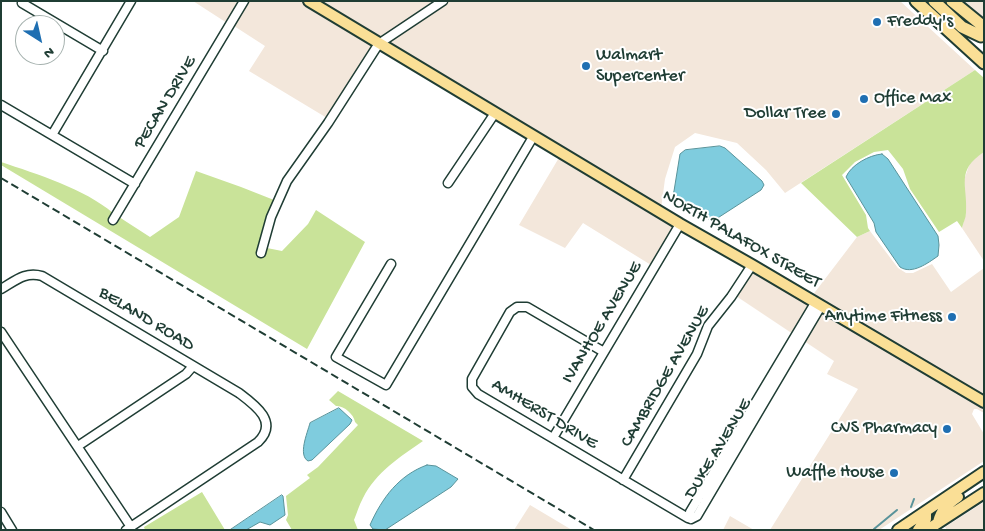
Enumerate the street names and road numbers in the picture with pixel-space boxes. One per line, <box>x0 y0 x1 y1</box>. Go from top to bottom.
street label: PECAN DRIVE <box>130 53 202 153</box>
street label: NORTH PALAFOX STREET <box>658 186 824 294</box>
street label: IVANHOE AVENUE <box>558 258 648 388</box>
street label: BELAND ROAD <box>94 283 198 357</box>
street label: CAMBRIDGE AVENUE <box>617 302 715 452</box>
street label: AMHERST DRIVE <box>487 375 601 455</box>
street label: DUKE AVENUE <box>681 395 757 503</box>

